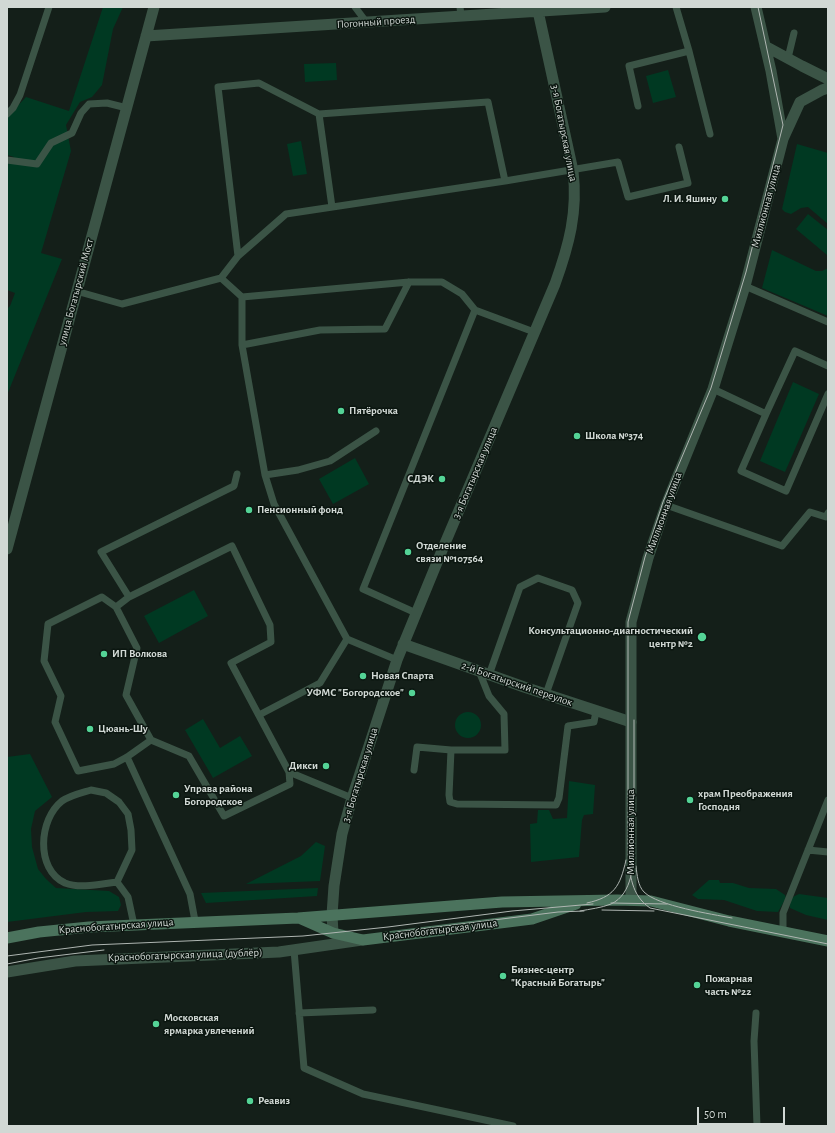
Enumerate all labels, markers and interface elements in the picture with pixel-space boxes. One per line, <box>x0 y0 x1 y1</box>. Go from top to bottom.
street label: Погонный проезд <box>336 13 416 31</box>
street label: 3-я Богатырская улица <box>548 83 580 183</box>
street label: Миллионная улица <box>749 163 783 249</box>
place label: Л. И. Яшину <box>663 192 717 206</box>
marker: Л. И. Яшину <box>720 194 730 204</box>
street label: улица Богатырский Мост <box>55 237 97 347</box>
place label: Пятёрочка <box>349 404 398 418</box>
marker: Пятёрочка <box>336 406 346 416</box>
street label: 3-я Богатырская улица <box>450 425 500 521</box>
place label: Школа №374 <box>585 429 643 443</box>
marker: Школа №374 <box>572 431 582 441</box>
street label: Миллионная улица <box>643 471 685 555</box>
place label: СДЭК <box>407 472 434 486</box>
marker: СДЭК <box>437 474 447 484</box>
place label: Пенсионный фонд <box>257 503 343 517</box>
marker: Пенсионный фонд <box>244 505 254 515</box>
place label: Отделение связи №107564 <box>416 539 483 565</box>
marker: Отделение связи №107564 <box>403 547 413 557</box>
place label: Консультационно-диагностический центр №2 <box>528 624 693 650</box>
marker: Консультационно-диагностический центр №2 <box>696 631 708 643</box>
place label: ИП Волкова <box>112 647 167 661</box>
marker: ИП Волкова <box>99 649 109 659</box>
street label: 2-й Богатырский переулок <box>460 659 574 709</box>
place label: Новая Спарта <box>371 669 434 683</box>
marker: Новая Спарта <box>358 671 368 681</box>
place label: УФМС "Богородское" <box>306 686 404 700</box>
marker: УФМС "Богородское" <box>407 688 417 698</box>
place label: Цюань-Шу <box>98 722 148 736</box>
marker: Цюань-Шу <box>85 724 95 734</box>
street label: 3-я Богатырская улица <box>339 726 381 824</box>
place label: Дикси <box>289 759 318 773</box>
marker: Дикси <box>321 761 331 771</box>
place label: Управа района Богородское <box>184 782 253 808</box>
place label: храм Преображения Господня <box>698 787 793 813</box>
street label: Миллионная улица <box>624 789 638 875</box>
marker: Управа района Богородское <box>171 790 181 800</box>
marker: храм Преображения Господня <box>685 795 695 805</box>
street label: Краснобогатырская улица <box>58 915 174 937</box>
street label: Краснобогатырская улица <box>382 916 498 944</box>
street label: Краснобогатырская улица (дублёр) <box>107 946 263 964</box>
place label: Бизнес-центр "Красный Богатырь" <box>511 963 605 989</box>
marker: Бизнес-центр "Красный Богатырь" <box>498 971 508 981</box>
place label: Пожарная часть №22 <box>705 972 753 998</box>
marker: Пожарная часть №22 <box>692 980 702 990</box>
place label: Московская ярмарка увлечений <box>164 1011 254 1037</box>
marker: Московская ярмарка увлечений <box>151 1019 161 1029</box>
place label: Реавиз <box>258 1094 290 1108</box>
marker: Реавиз <box>245 1096 255 1106</box>
scale bar <box>699 1099 787 1125</box>
text: 50 m <box>704 1108 727 1120</box>

